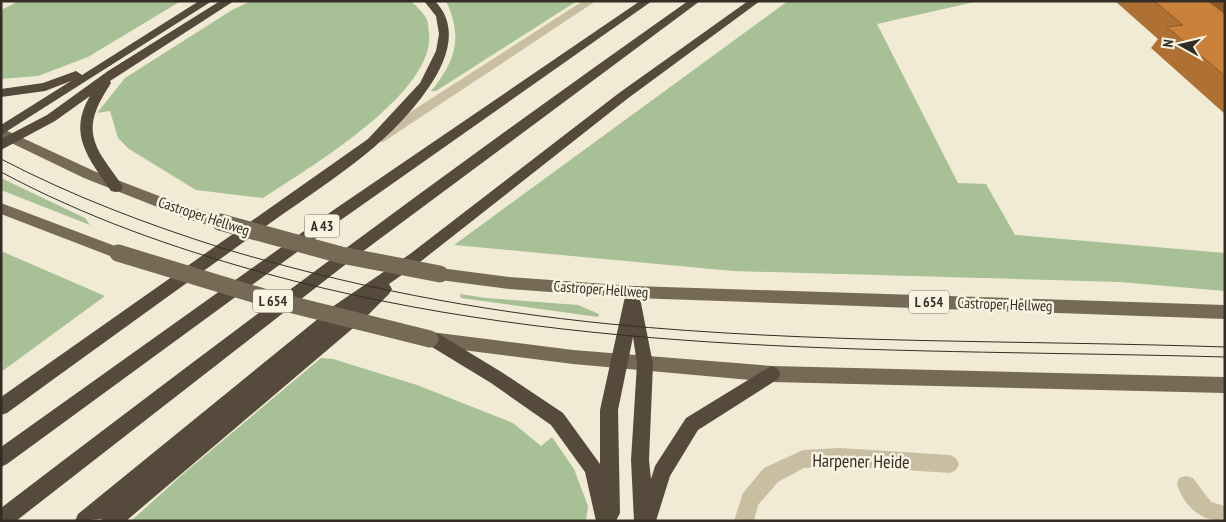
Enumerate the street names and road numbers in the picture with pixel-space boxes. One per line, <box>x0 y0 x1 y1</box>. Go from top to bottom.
street label: Castroper Hellweg <box>156 192 252 240</box>
road number: A 43 <box>304 215 340 238</box>
street label: Castroper Hellweg <box>553 276 649 302</box>
road number: L 654 <box>253 290 293 312</box>
road number: L 654 <box>909 290 949 314</box>
street label: Castroper Hellweg <box>957 293 1053 315</box>
street label: Harpener Heide <box>812 449 910 473</box>

